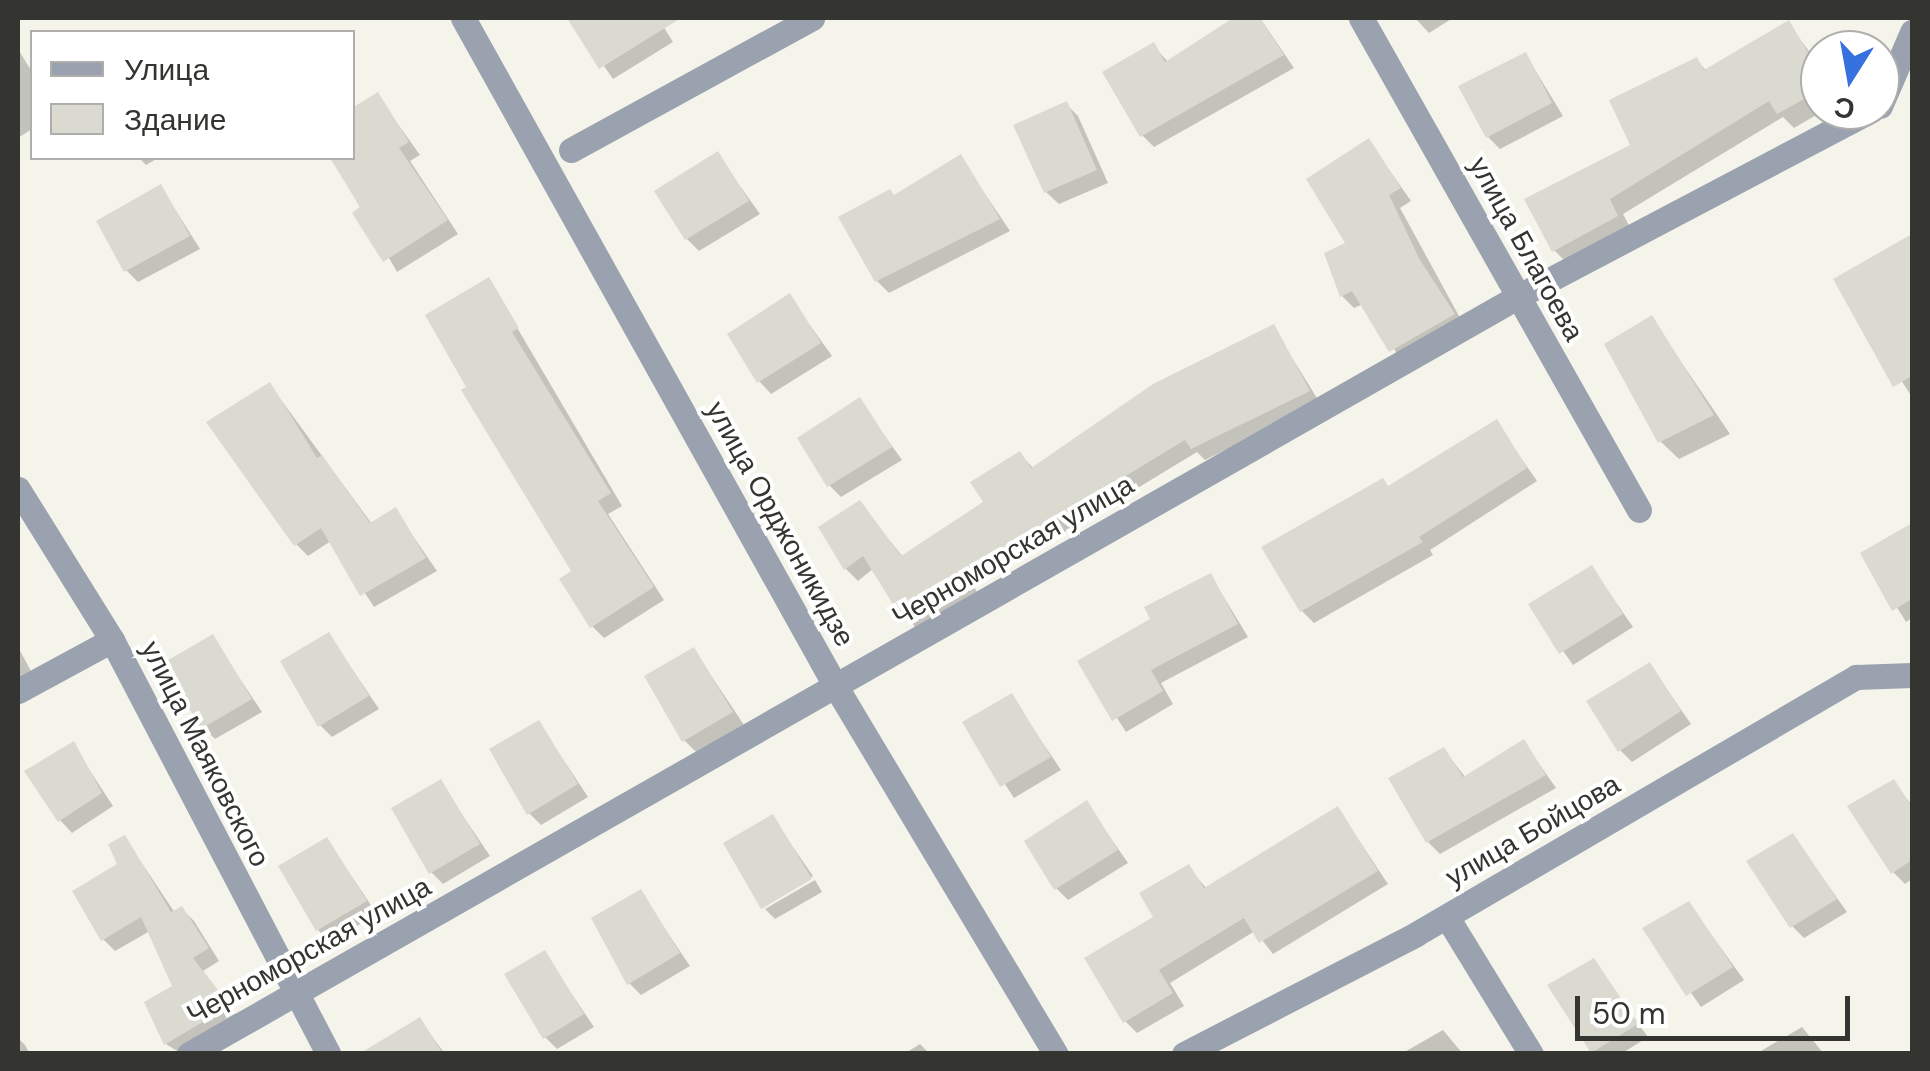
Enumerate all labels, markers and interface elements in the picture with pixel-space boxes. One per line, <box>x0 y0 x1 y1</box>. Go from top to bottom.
legend <box>30 30 355 160</box>
north arrow <box>1800 30 1900 130</box>
text: Улица <box>124 50 209 89</box>
text: С <box>1831 88 1858 128</box>
text: Здание <box>124 100 226 139</box>
street label: улица Благоева <box>1462 151 1590 347</box>
street label: улица Орджоникидзе <box>699 396 861 652</box>
street label: Черноморская улица <box>886 468 1140 634</box>
street label: улица Маяковского <box>134 636 276 872</box>
street label: улица Бойцова <box>1440 768 1626 894</box>
street label: Черноморская улица <box>181 870 437 1032</box>
scale bar <box>1580 976 1855 1038</box>
text: 50 m <box>1592 994 1666 1033</box>

